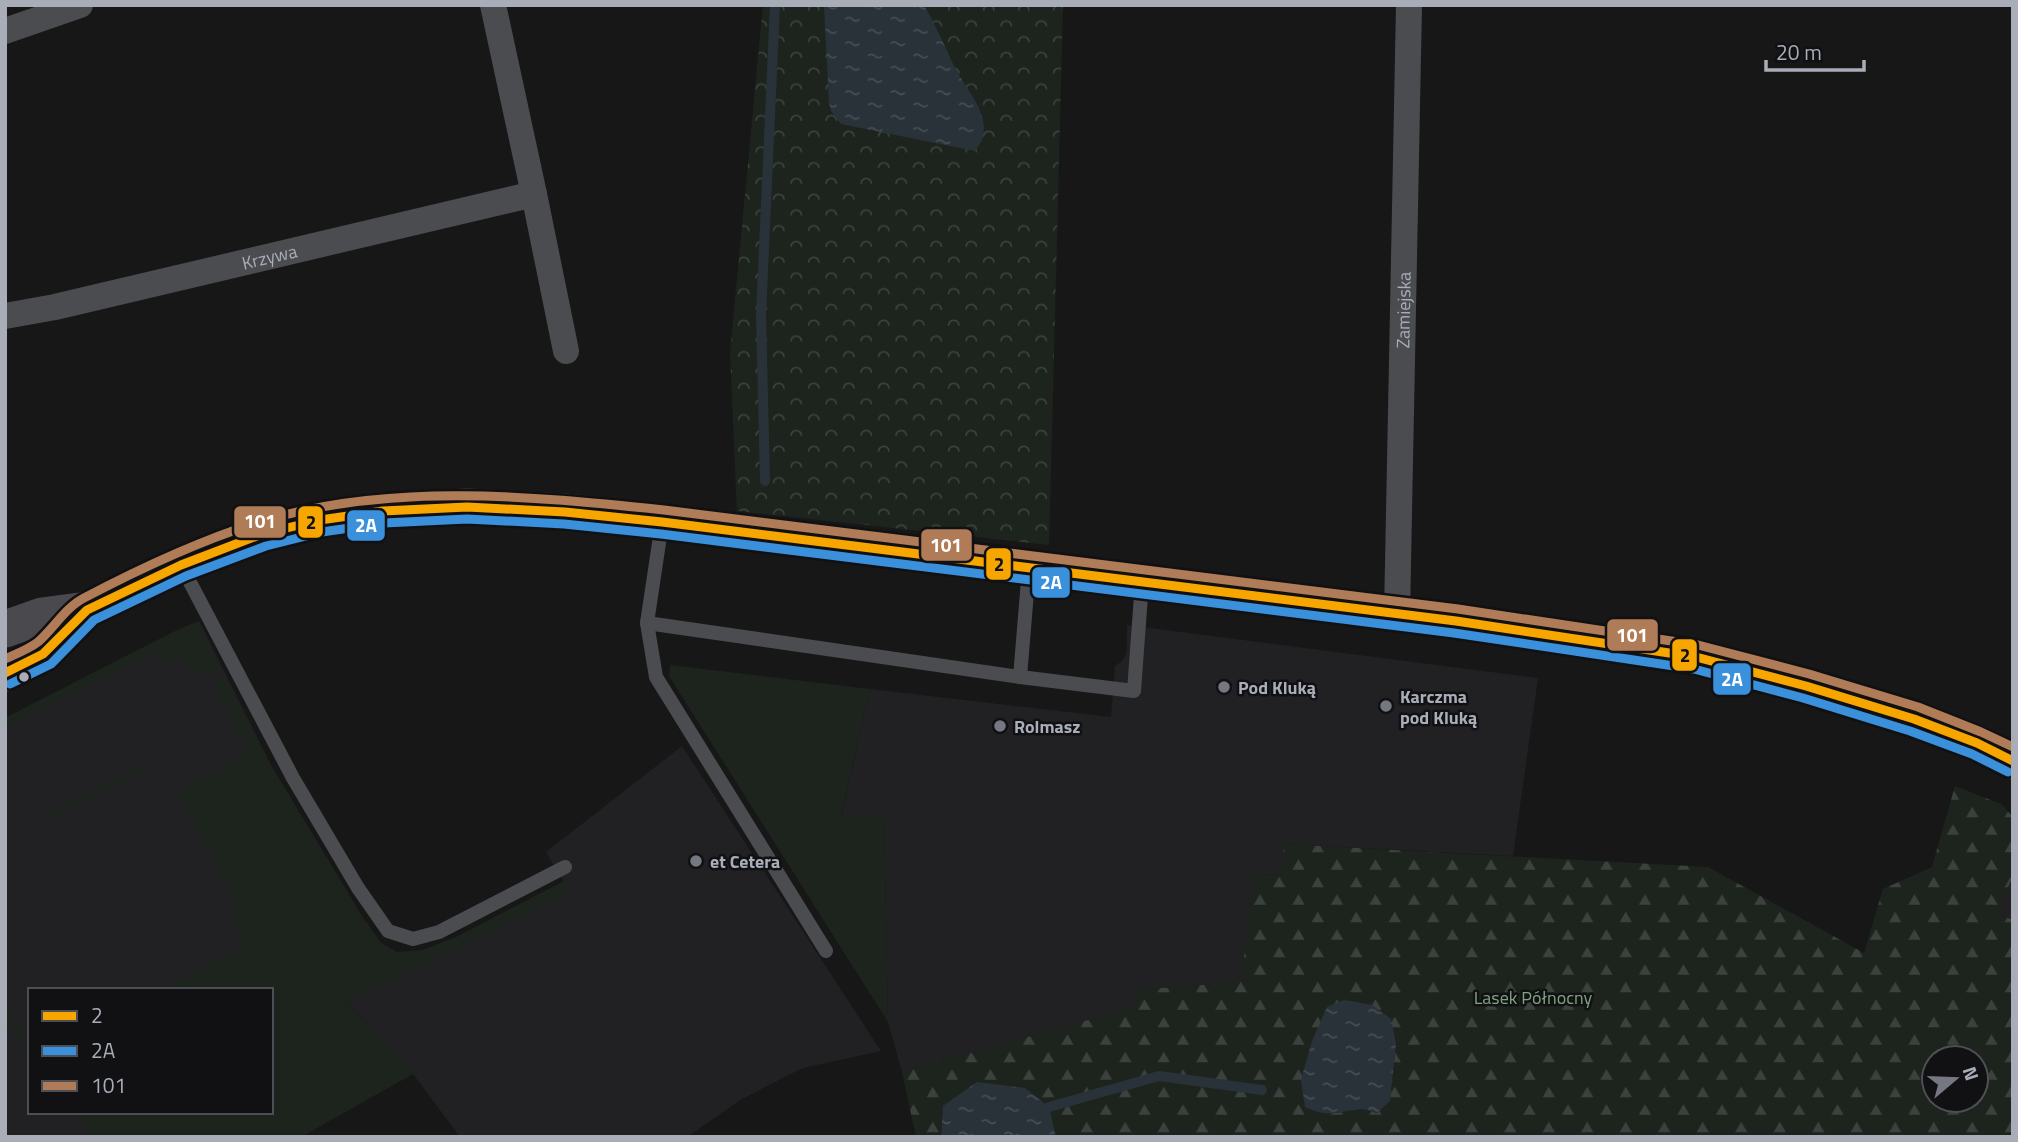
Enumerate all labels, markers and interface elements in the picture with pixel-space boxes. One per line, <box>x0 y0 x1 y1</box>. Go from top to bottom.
scale bar <box>1766 28 1864 72</box>
text: 20 m <box>1776 36 1822 68</box>
street label: Krzywa <box>239 237 300 276</box>
street label: Zamiejska <box>1389 271 1417 349</box>
line badge: 101 <box>233 505 287 539</box>
line badge: 2 <box>297 505 324 539</box>
text: 101 <box>244 506 276 535</box>
text: 2 <box>306 507 316 536</box>
line badge: 2A <box>346 509 386 542</box>
text: 2A <box>355 510 378 539</box>
line badge: 101 <box>920 528 973 562</box>
text: 101 <box>930 530 962 559</box>
line badge: 2 <box>985 547 1012 581</box>
text: 2 <box>994 549 1004 578</box>
line badge: 2A <box>1031 566 1071 599</box>
text: 2A <box>1040 567 1063 596</box>
line badge: 101 <box>1606 618 1659 652</box>
text: 101 <box>1616 620 1648 649</box>
line badge: 2 <box>1671 638 1698 672</box>
text: 2 <box>1680 640 1690 669</box>
line badge: 2A <box>1712 662 1752 696</box>
text: 2A <box>1721 664 1744 693</box>
unlabelled marker <box>17 670 31 684</box>
place label: Pod Kluką <box>1238 674 1316 701</box>
marker: Pod Kluką <box>1216 679 1232 695</box>
place label: Karczma pod Kluką <box>1400 683 1477 731</box>
marker: Karczma pod Kluką <box>1378 698 1394 714</box>
place label: Rolmasz <box>1014 713 1080 740</box>
marker: Rolmasz <box>992 718 1008 734</box>
place label: et Cetera <box>710 848 780 875</box>
marker: et Cetera <box>688 853 704 869</box>
park label: Lasek Północny <box>1474 984 1593 1011</box>
legend <box>28 988 273 1114</box>
text: 2 <box>91 999 103 1031</box>
text: 2A <box>91 1034 116 1066</box>
north arrow <box>1920 1044 1990 1114</box>
text: N <box>1956 1062 1987 1084</box>
text: 101 <box>91 1069 126 1101</box>

